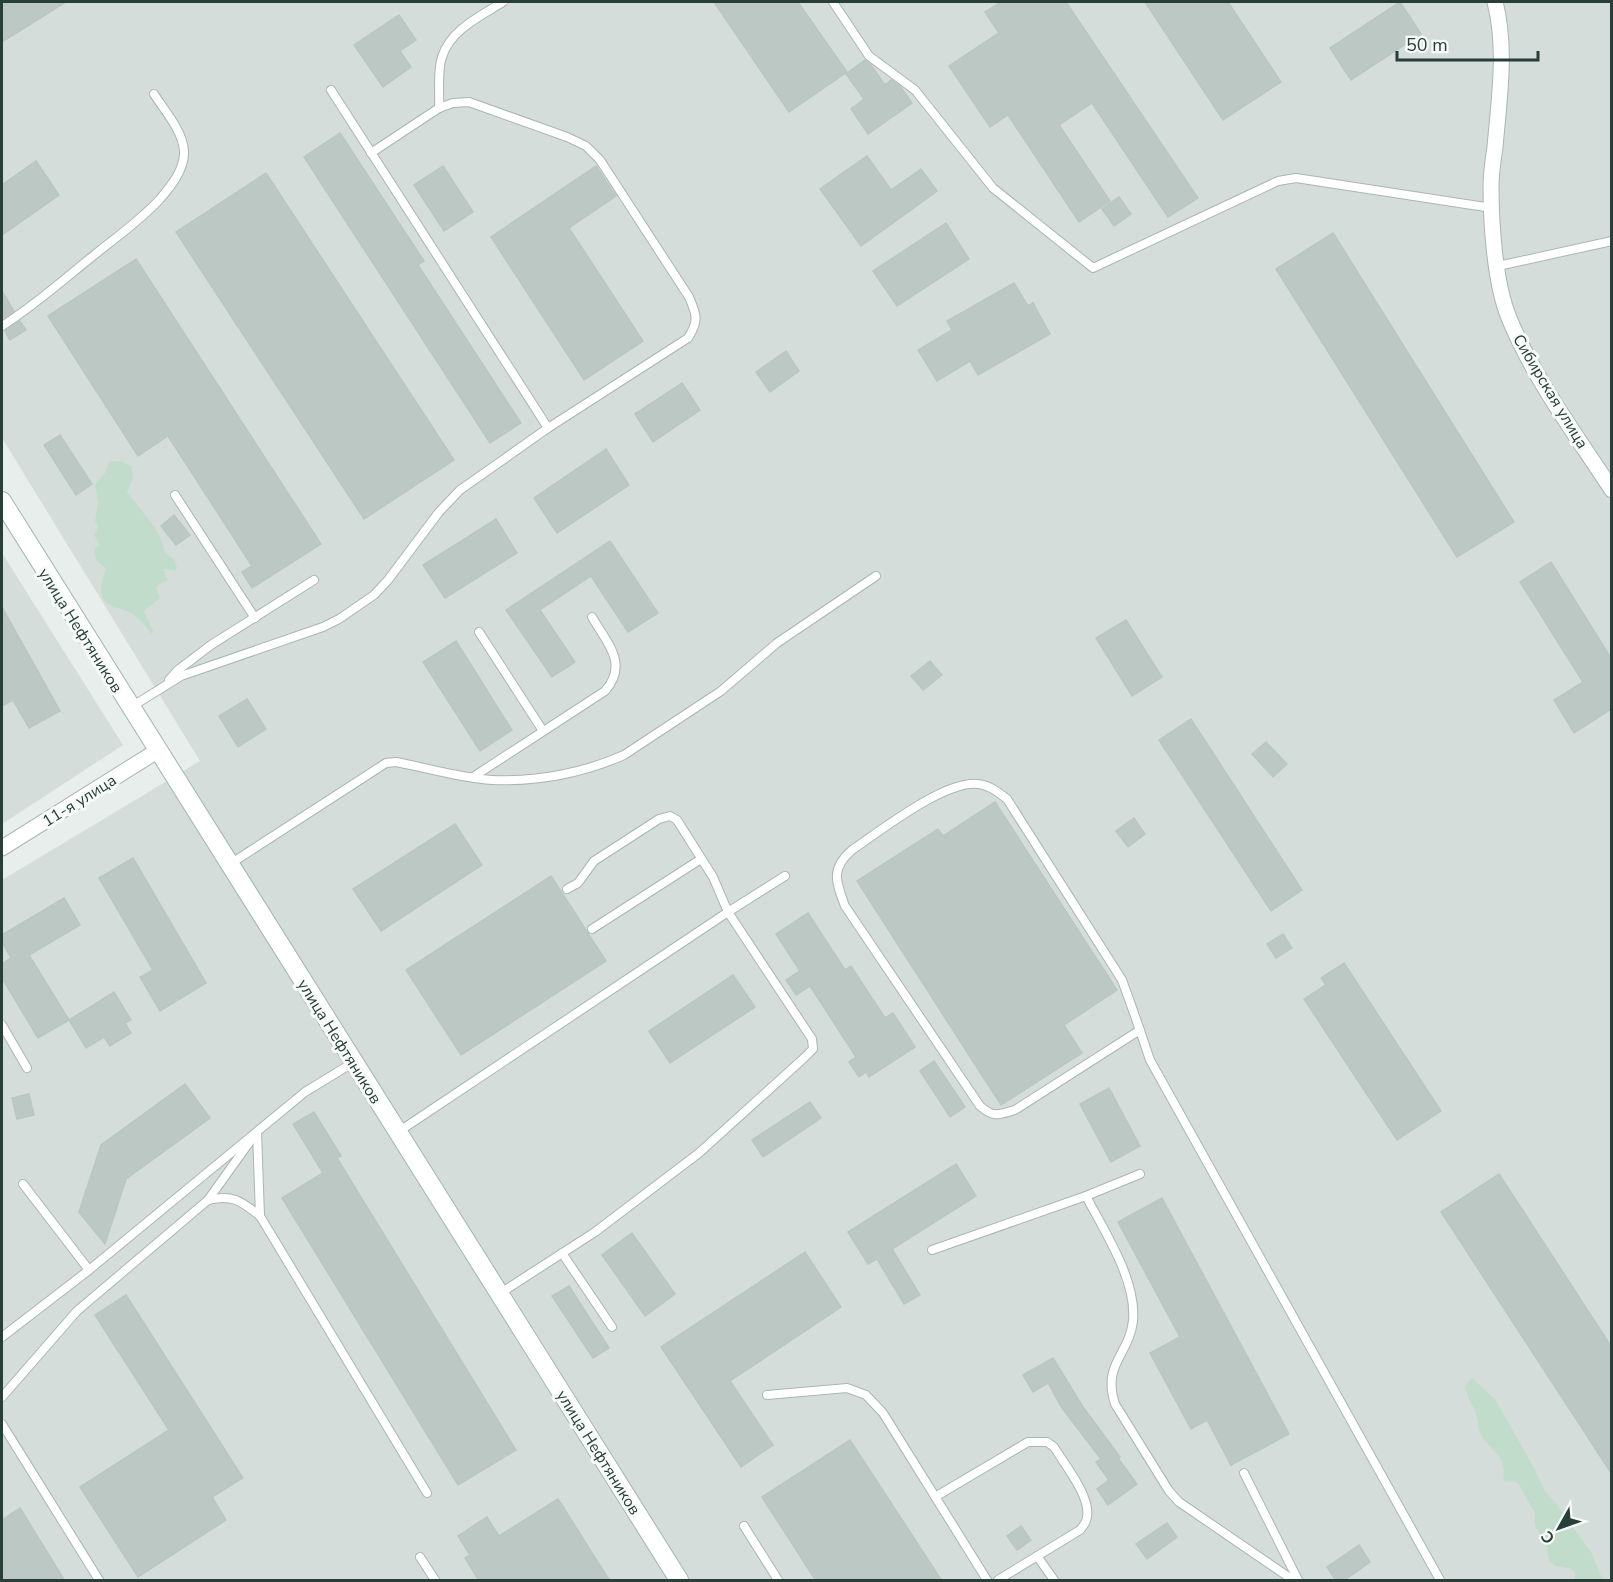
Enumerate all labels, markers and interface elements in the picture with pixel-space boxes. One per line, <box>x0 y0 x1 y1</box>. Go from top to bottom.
scale bar <box>1397 24 1538 62</box>
text: 50 m <box>1406 33 1448 57</box>
street label: Сибирская улица <box>1507 330 1593 453</box>
street label: улица Нефтяников <box>33 564 127 697</box>
street label: 11-я улица <box>38 769 121 832</box>
street label: улица Нефтяников <box>292 975 386 1108</box>
street label: улица Нефтяников <box>551 1386 645 1519</box>
north arrow <box>1529 1498 1589 1558</box>
text: С <box>1536 1526 1560 1548</box>

